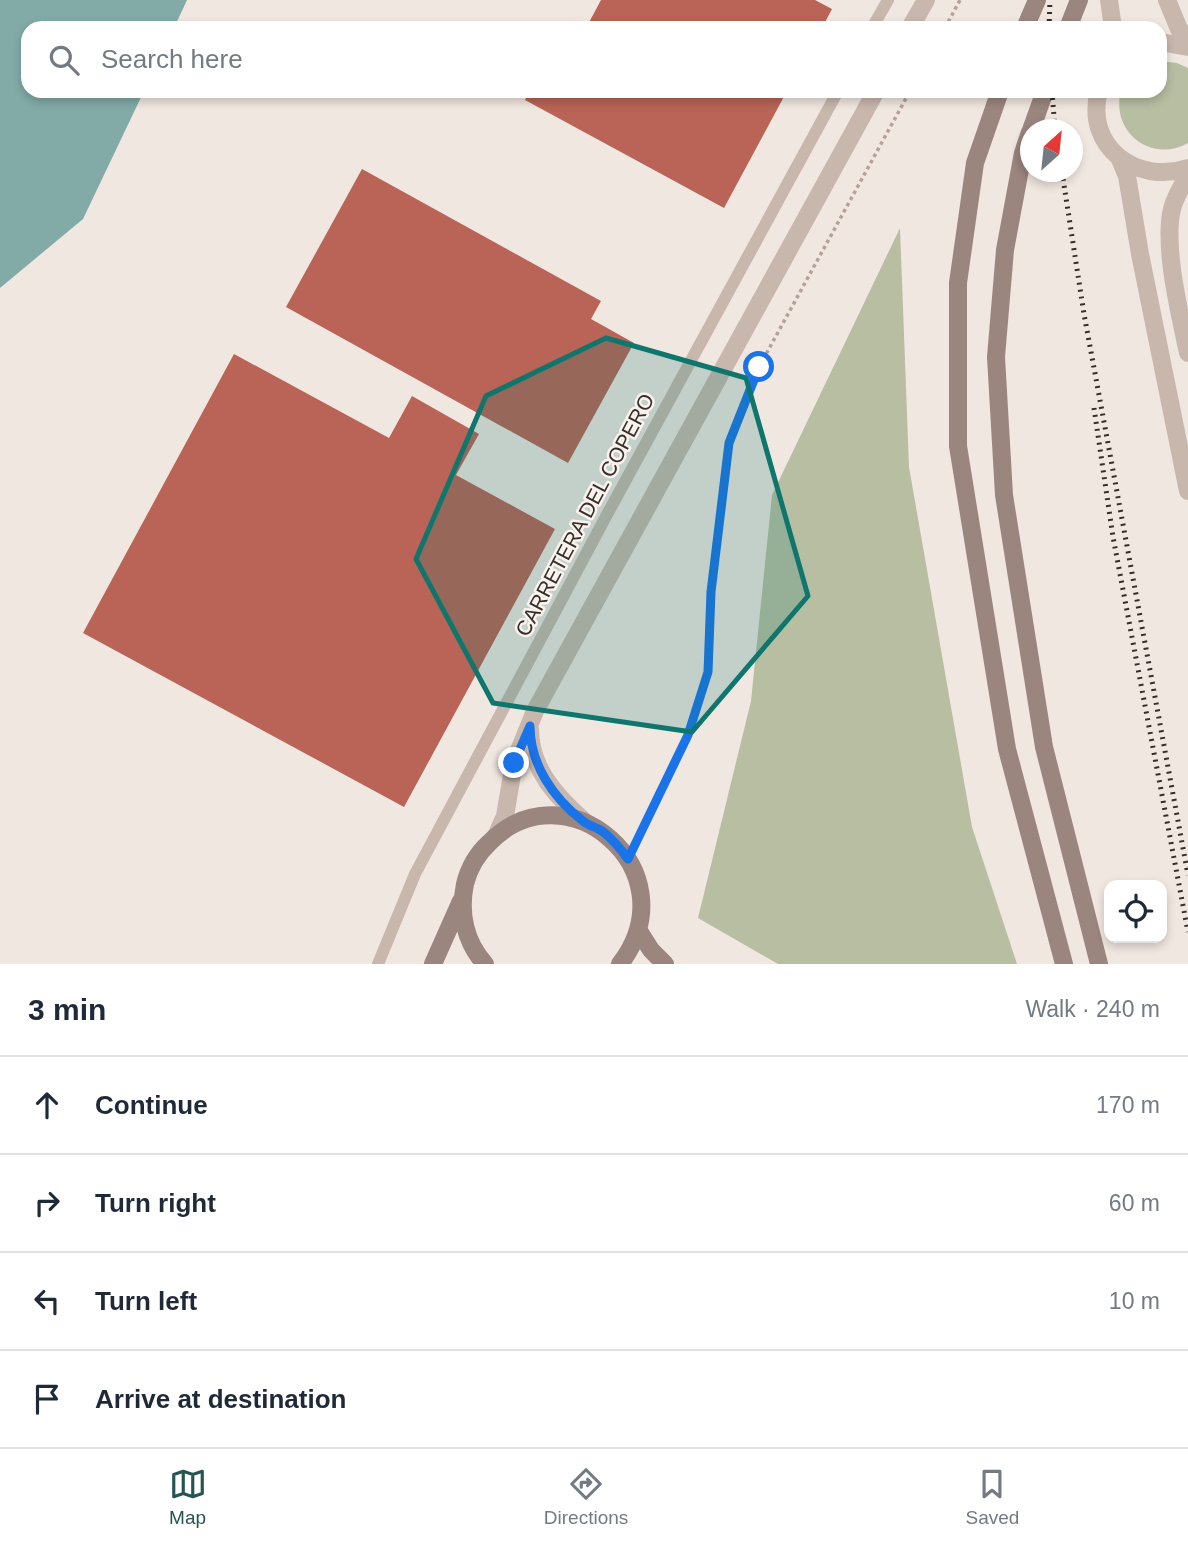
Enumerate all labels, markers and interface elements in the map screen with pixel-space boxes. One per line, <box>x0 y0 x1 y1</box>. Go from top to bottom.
search box <box>21 21 1167 98</box>
icon: search <box>45 41 83 79</box>
text: Search here <box>101 44 243 74</box>
north arrow <box>1020 119 1083 182</box>
route start <box>743 351 774 382</box>
street label: CARRETERA DEL COPERO <box>511 390 658 640</box>
route end <box>498 747 529 778</box>
map controls <box>1104 880 1167 943</box>
button: locate <box>1104 880 1167 943</box>
text: 3 min <box>28 993 106 1026</box>
text: Walk · 240 m <box>1025 996 1160 1022</box>
icon: ahead <box>28 1086 66 1124</box>
text: Continue <box>95 1090 208 1120</box>
text: 170 m <box>1096 1092 1160 1118</box>
icon: right <box>28 1184 66 1222</box>
text: Turn right <box>95 1188 216 1218</box>
text: 60 m <box>1109 1190 1160 1216</box>
icon: left <box>28 1282 66 1320</box>
text: Turn left <box>95 1286 197 1316</box>
text: 10 m <box>1109 1288 1160 1314</box>
icon: arrive <box>28 1380 66 1418</box>
text: Arrive at destination <box>95 1384 346 1414</box>
tab: Map <box>169 1465 207 1529</box>
tab: Directions <box>544 1465 628 1529</box>
tab: Saved <box>965 1465 1019 1529</box>

